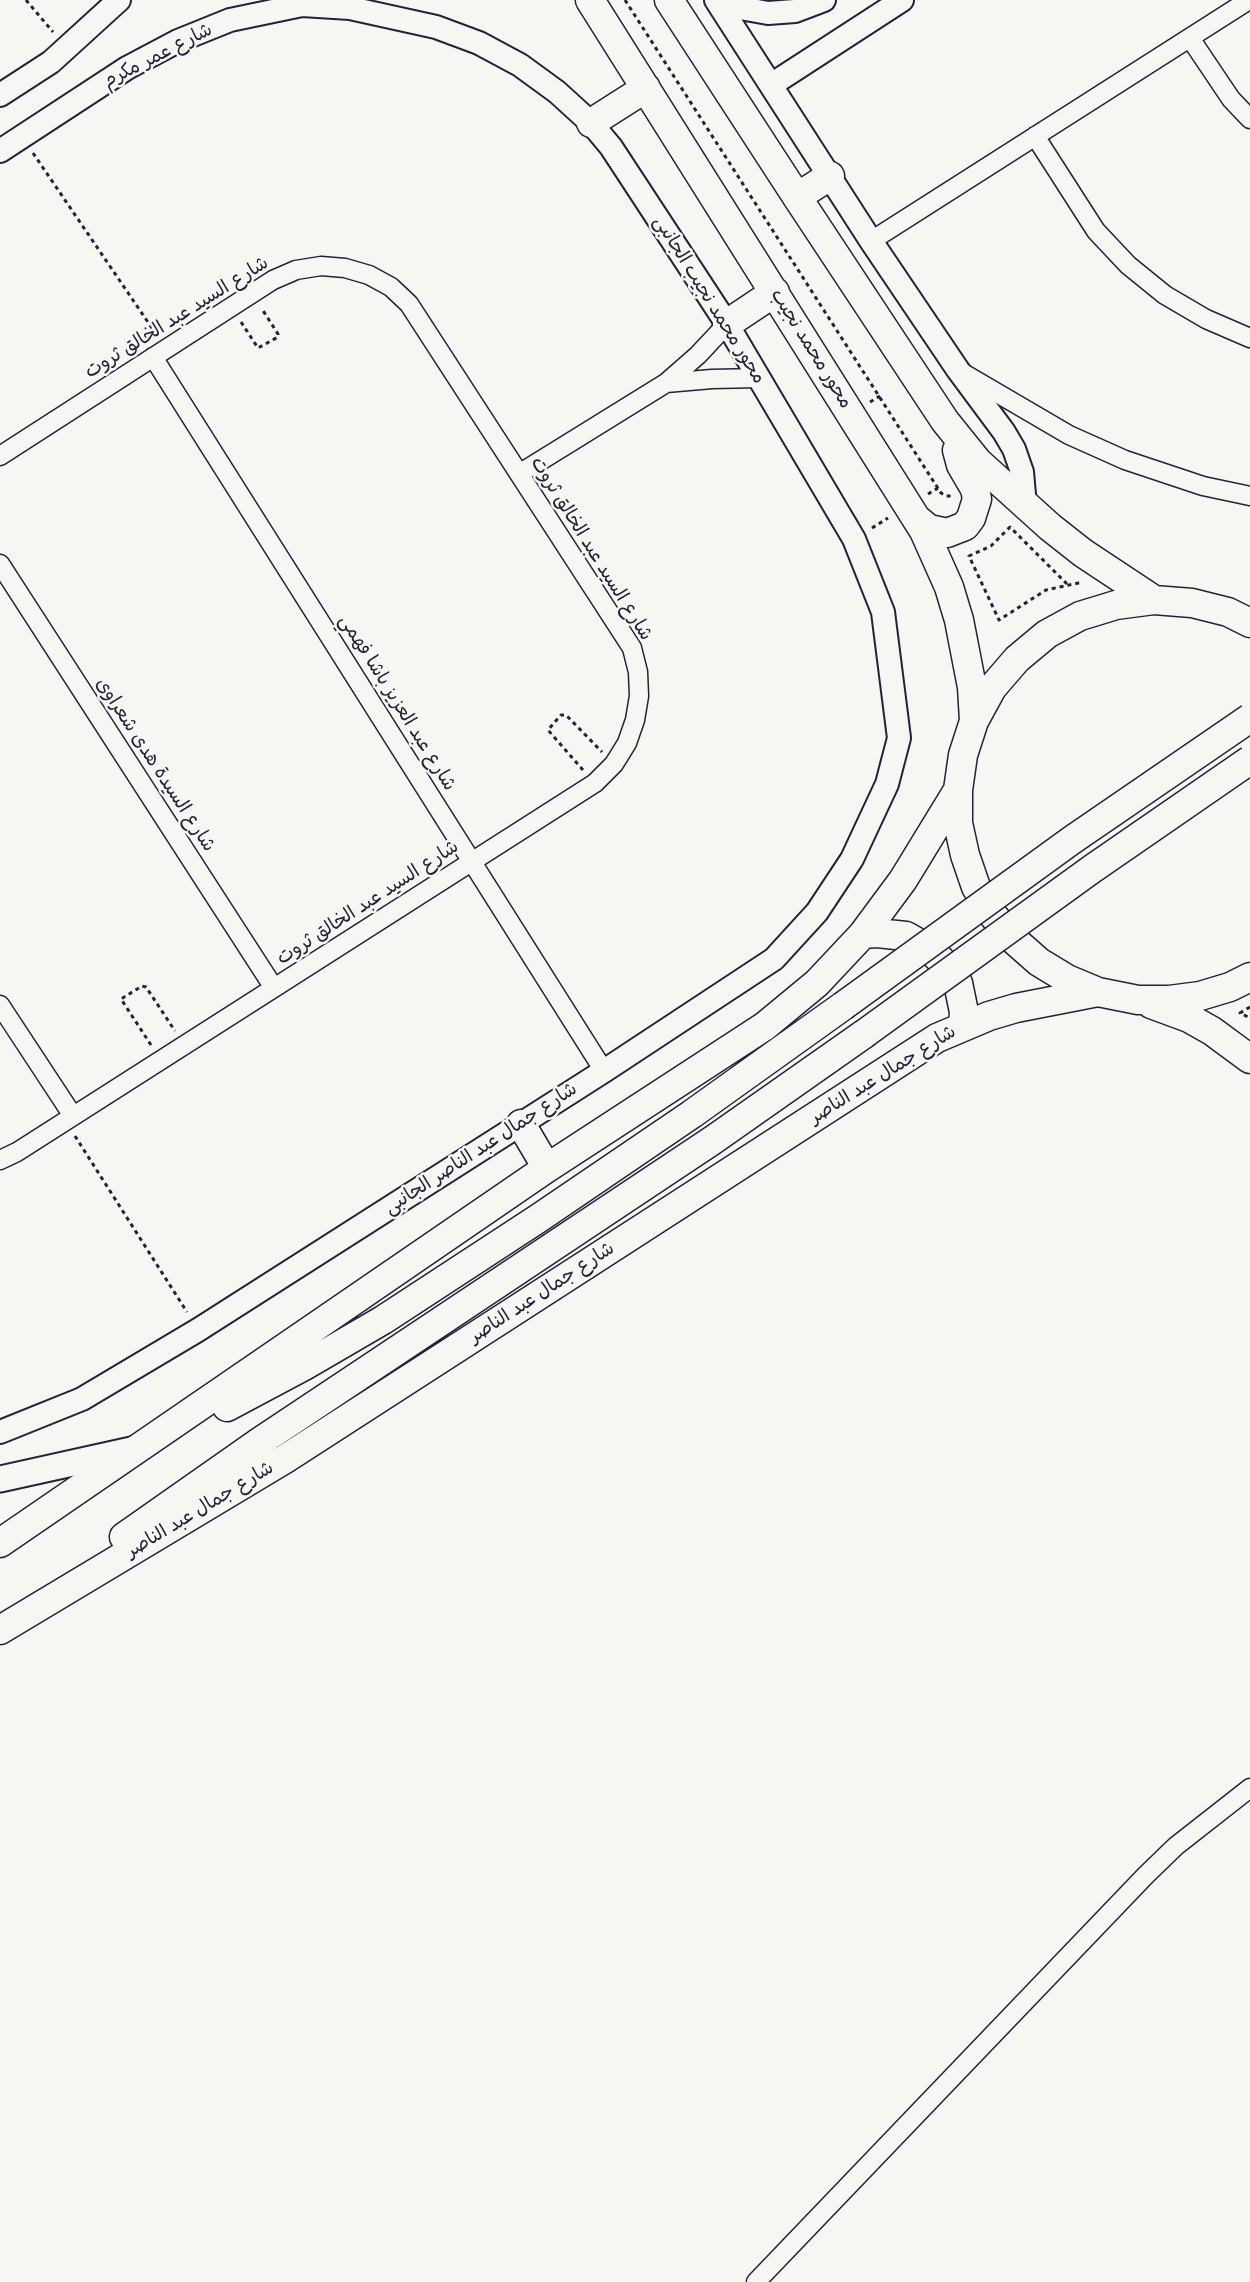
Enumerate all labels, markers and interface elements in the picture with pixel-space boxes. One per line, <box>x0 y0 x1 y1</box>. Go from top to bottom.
street label: شارع عمر مكرم <box>100 19 216 93</box>
street label: محور محمد نجيب الجانبى <box>648 212 770 388</box>
street label: شارع السيد عبد الخالق ثروت <box>81 252 273 384</box>
street label: محور محمد نجيب <box>765 285 857 413</box>
street label: شارع السيد عبد الخالق ثروت <box>525 453 657 645</box>
street label: شارع عبد العزيز باشا فهمي <box>333 611 461 795</box>
street label: شارع السيدة هدى شعراوى <box>90 674 220 856</box>
street label: شارع السيد عبد الخالق ثروت <box>273 836 463 970</box>
street label: شارع جمال عبد الناصر <box>805 1021 961 1129</box>
street label: شارع جمال عبد الناصر الجانبى <box>380 1078 582 1220</box>
street label: شارع جمال عبد الناصر <box>465 1238 619 1348</box>
street label: شارع جمال عبد الناصر <box>122 1457 278 1563</box>

